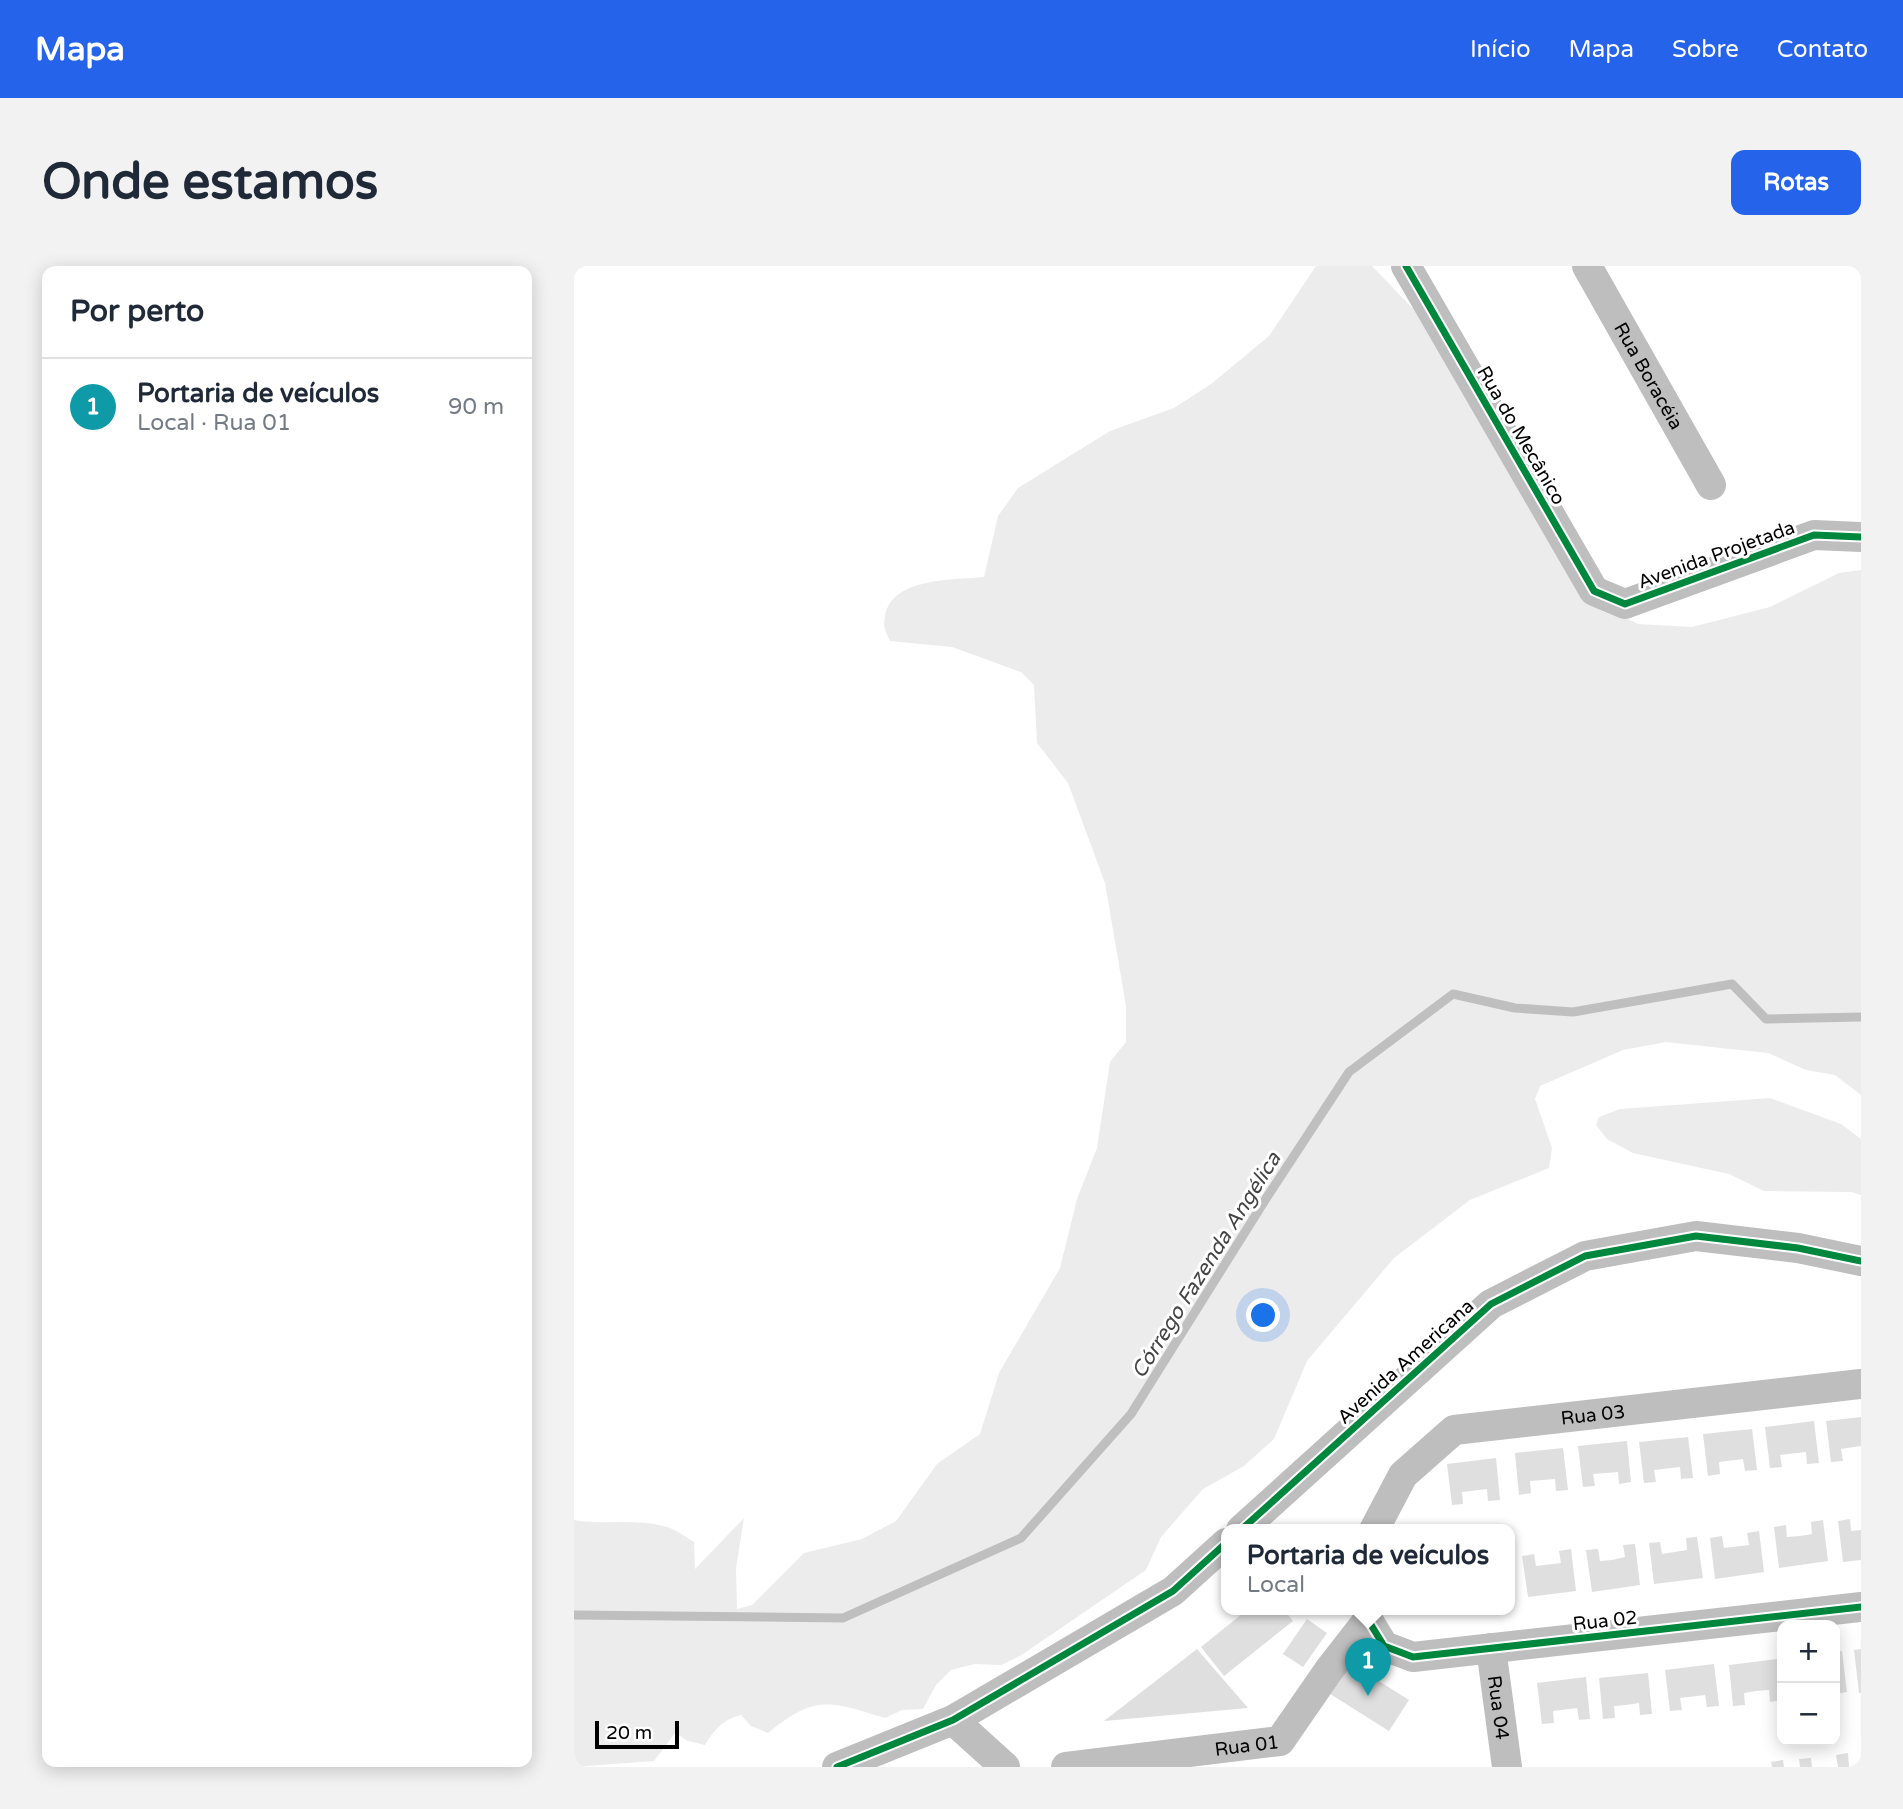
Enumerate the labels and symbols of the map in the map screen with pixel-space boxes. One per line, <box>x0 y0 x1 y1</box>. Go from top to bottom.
street label: Rua Boracéia <box>1609 319 1687 434</box>
street label: Rua do Mecânico <box>1472 362 1570 509</box>
street label: Avenida Projetada <box>1635 516 1798 594</box>
water label: Córrego Fazenda Angélica <box>1126 1147 1287 1383</box>
street label: Avenida Americana <box>1333 1295 1478 1429</box>
your location <box>1246 1298 1280 1332</box>
street label: Rua 03 <box>1560 1401 1626 1430</box>
street label: Rua 02 <box>1572 1607 1638 1635</box>
pin: 1 <box>1345 1638 1391 1696</box>
street label: Rua 04 <box>1483 1674 1513 1741</box>
scale bar <box>595 1718 679 1750</box>
street label: Rua 01 <box>1213 1731 1280 1761</box>

